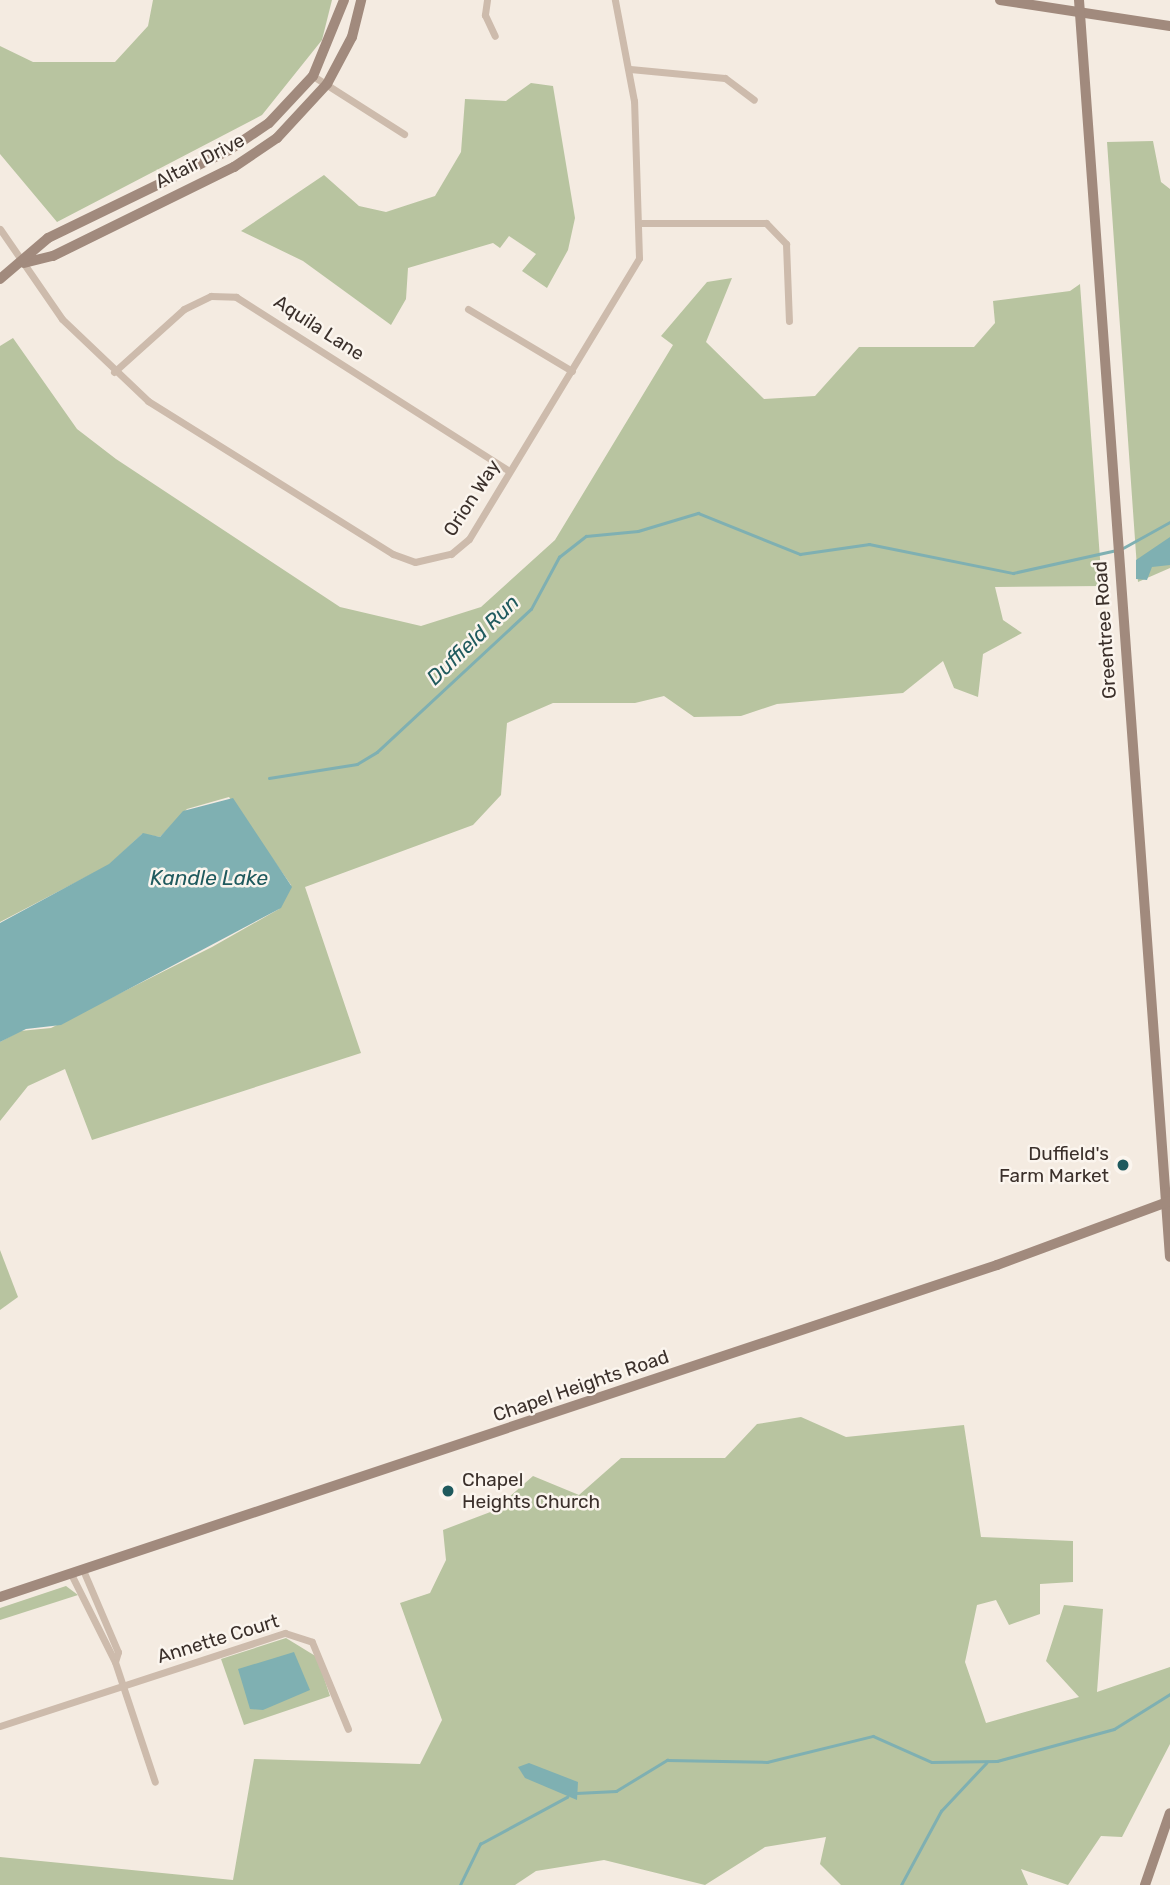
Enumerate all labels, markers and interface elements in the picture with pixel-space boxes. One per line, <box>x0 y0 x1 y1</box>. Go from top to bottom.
street label: Altair Drive <box>151 129 249 193</box>
street label: Aquila Lane <box>270 290 368 366</box>
street label: Orion Way <box>439 455 505 541</box>
street label: Greentree Road <box>1089 560 1121 700</box>
water label: Duffield Run <box>422 590 524 690</box>
water label: Kandle Lake <box>150 865 268 891</box>
place label: Duffield's Farm Market <box>999 1143 1109 1187</box>
marker: Duffield's Farm Market <box>1115 1157 1131 1173</box>
street label: Chapel Heights Road <box>490 1345 672 1427</box>
place label: Chapel Heights Church <box>462 1469 600 1513</box>
marker: Chapel Heights Church <box>440 1483 456 1499</box>
street label: Annette Court <box>154 1610 282 1668</box>

